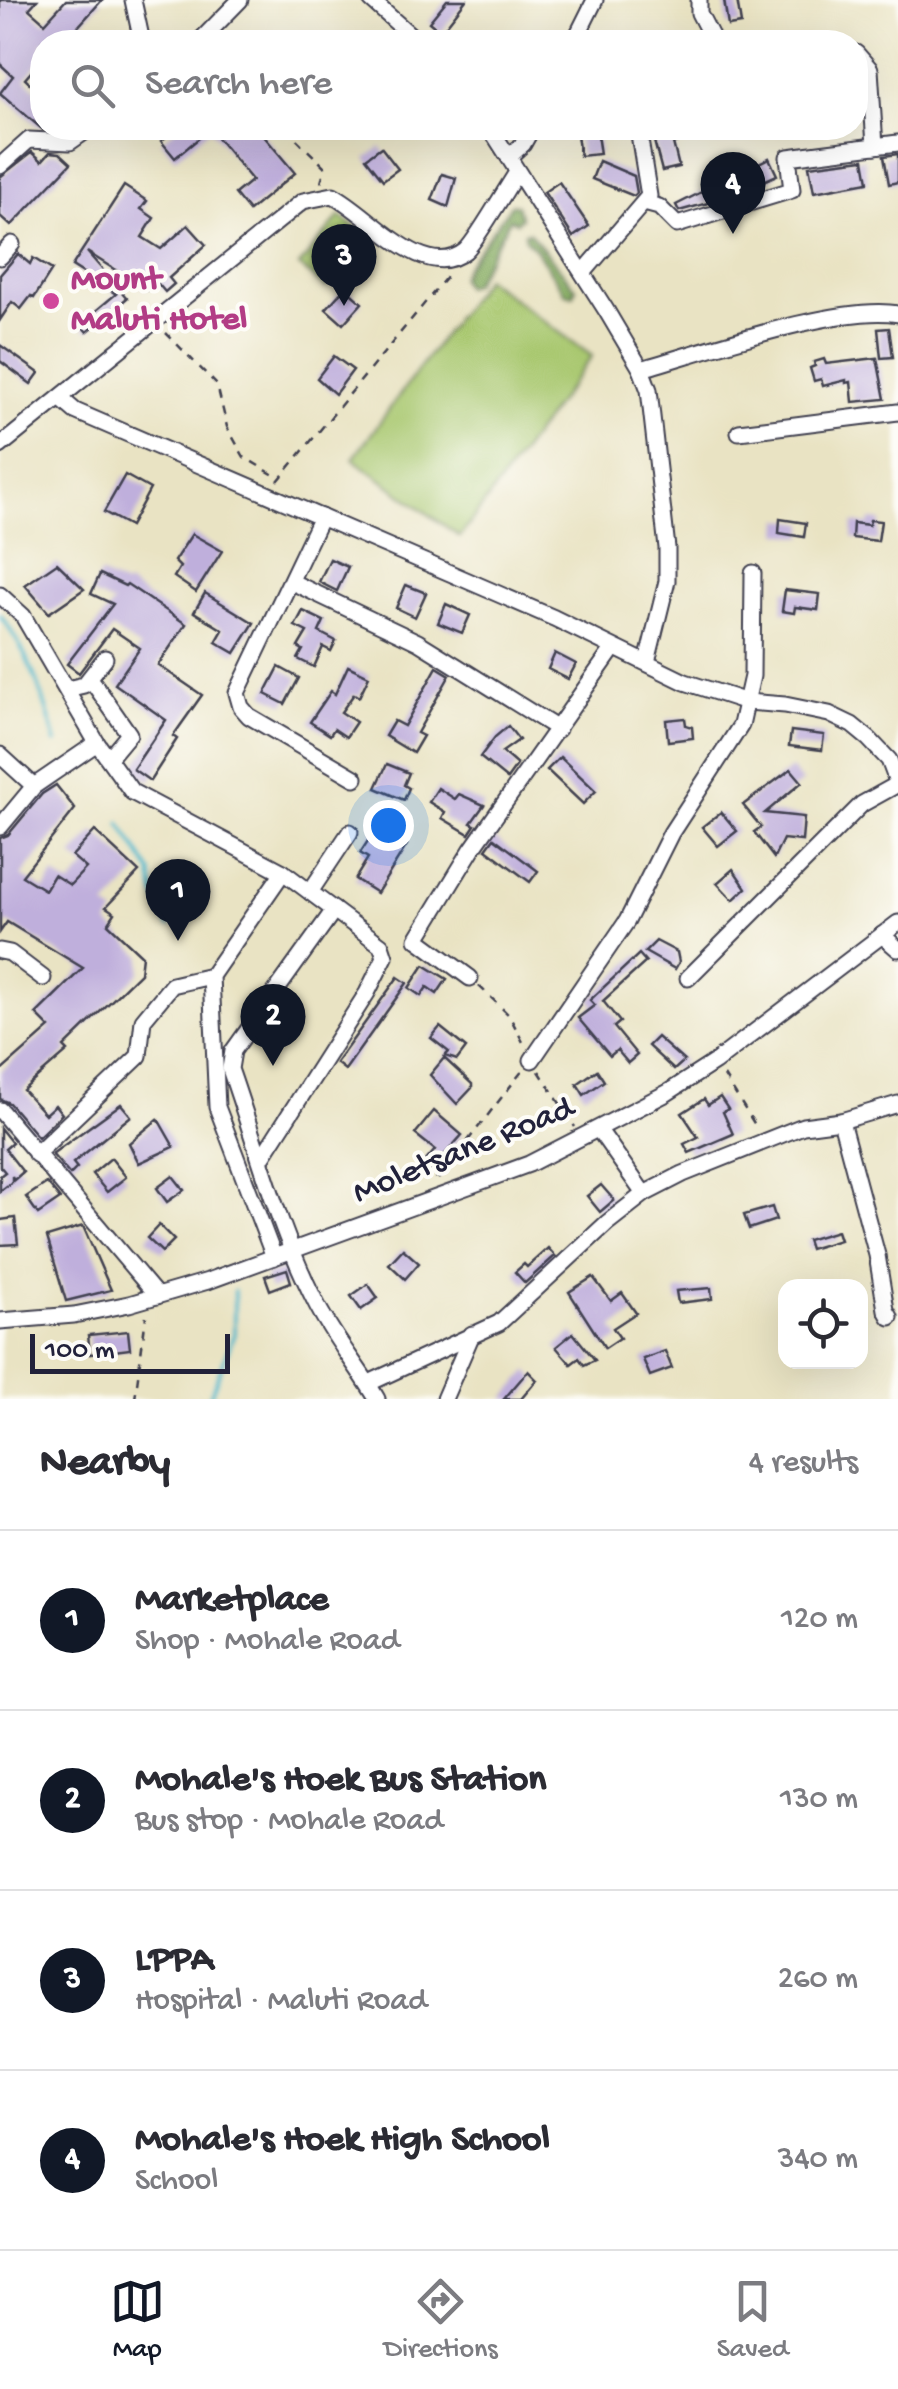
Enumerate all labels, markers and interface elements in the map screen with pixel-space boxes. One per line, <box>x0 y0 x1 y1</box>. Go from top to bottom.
search box <box>30 30 868 140</box>
icon: search <box>65 58 120 113</box>
text: Search here <box>145 63 332 107</box>
pin: 4 <box>700 152 766 234</box>
pin: 3 <box>312 224 376 306</box>
place label: Mount Maluti Hotel <box>71 261 247 342</box>
marker: Mount Maluti Hotel <box>40 290 62 312</box>
your location <box>363 800 414 851</box>
pin: 1 <box>146 858 210 941</box>
pin: 2 <box>240 984 306 1066</box>
street label: Moletsane Road <box>348 1088 583 1215</box>
map controls <box>778 1279 868 1369</box>
button: locate <box>778 1279 868 1369</box>
scale bar <box>30 1329 230 1374</box>
text: 100 m <box>45 1335 115 1368</box>
text: Nearby <box>40 1440 170 1489</box>
text: 4 results <box>749 1445 858 1483</box>
text: Marketplace <box>135 1579 329 1623</box>
text: 1 <box>66 1601 79 1639</box>
text: 120 m <box>781 1601 858 1639</box>
text: Shop · Mohale Road <box>135 1623 399 1661</box>
text: Mohale's Hoek Bus Station <box>135 1759 546 1803</box>
text: 2 <box>65 1781 80 1819</box>
text: 130 m <box>780 1781 858 1819</box>
text: Bus stop · Mohale Road <box>135 1803 443 1841</box>
text: LPPA <box>135 1939 213 1983</box>
text: 3 <box>64 1961 81 1999</box>
text: 260 m <box>778 1961 858 1999</box>
text: Hospital · Maluti Road <box>135 1983 427 2021</box>
text: Mohale's Hoek High School <box>135 2119 550 2163</box>
text: 4 <box>65 2141 80 2179</box>
text: 340 m <box>778 2141 858 2179</box>
text: School <box>135 2163 218 2201</box>
tab: Map <box>110 2274 165 2367</box>
tab: Directions <box>384 2274 498 2367</box>
tab: Saved <box>717 2274 788 2367</box>

